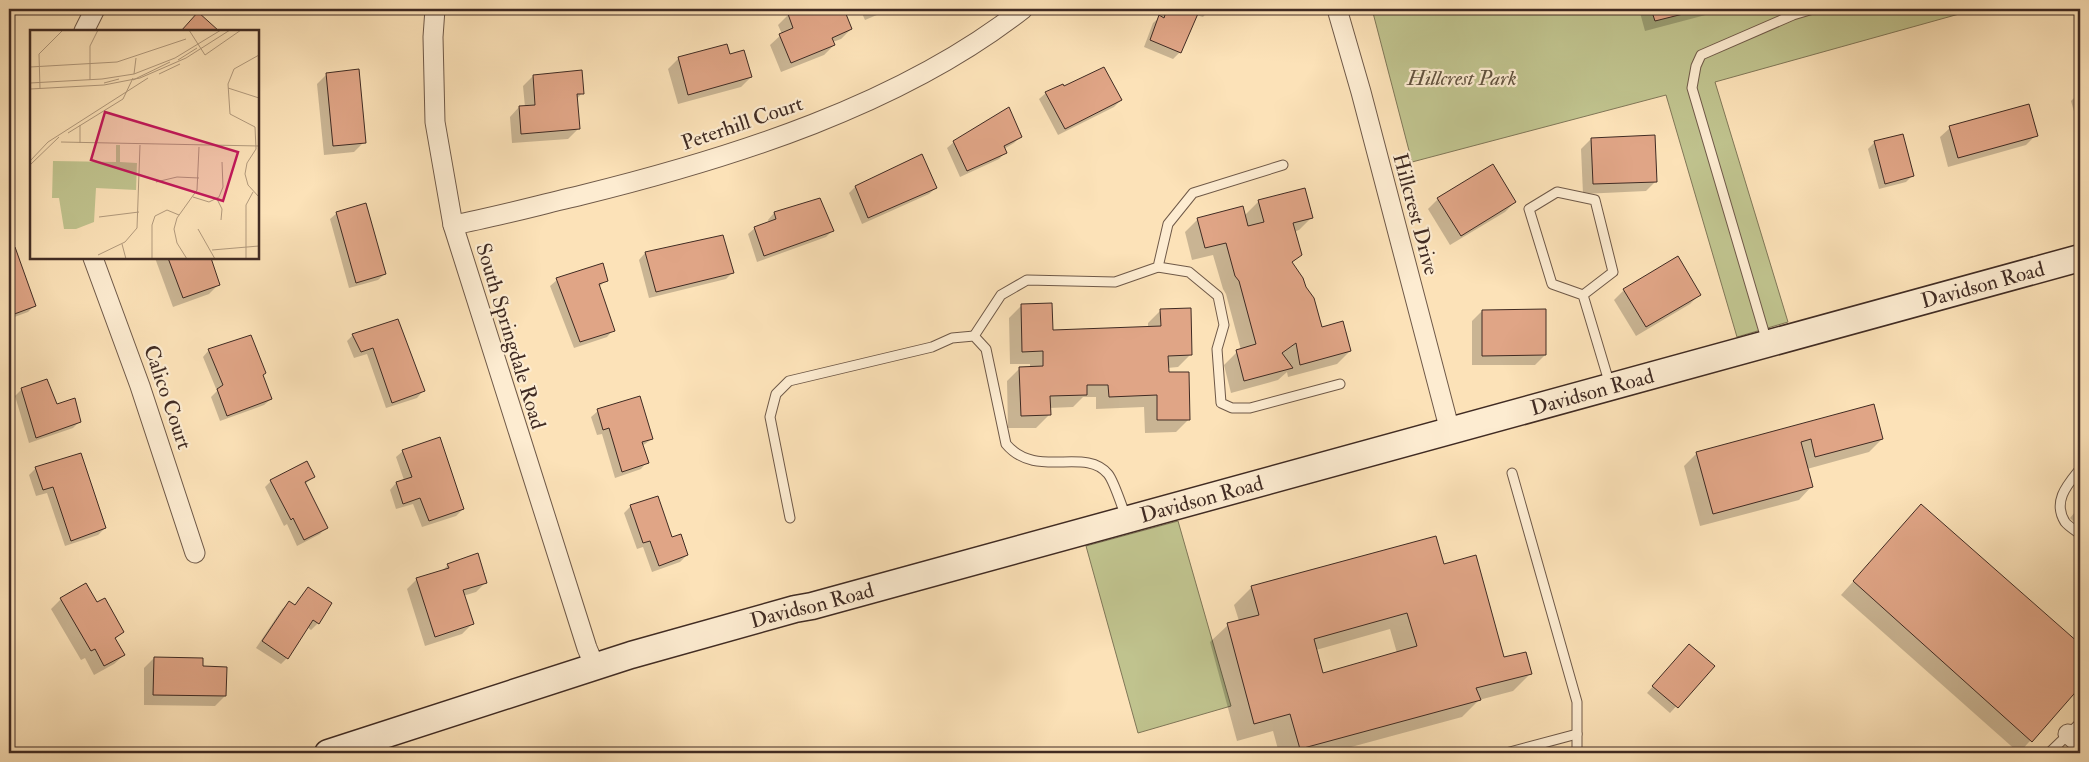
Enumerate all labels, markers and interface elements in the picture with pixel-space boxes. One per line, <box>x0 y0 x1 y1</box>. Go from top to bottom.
inset map <box>30 30 259 259</box>
park label: Hillcrest Park <box>1406 65 1517 92</box>
street label: Peterhill Court <box>678 90 807 157</box>
street label: Hillcrest Drive <box>1386 150 1445 278</box>
street label: South Springdale Road <box>469 240 552 433</box>
street label: Davidson Road <box>1918 255 2048 315</box>
street label: Calico Court <box>137 341 198 453</box>
street label: Davidson Road <box>1528 362 1658 422</box>
street label: Davidson Road <box>1137 470 1267 529</box>
street label: Davidson Road <box>747 577 877 635</box>

